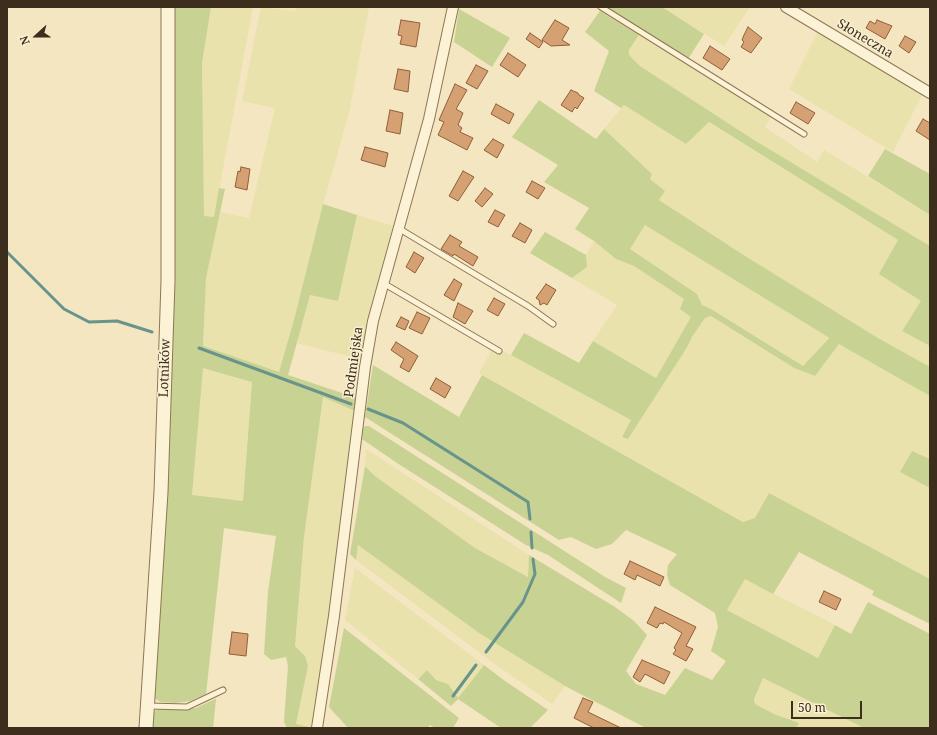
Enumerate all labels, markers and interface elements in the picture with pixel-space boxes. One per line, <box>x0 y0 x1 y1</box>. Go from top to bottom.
north arrow <box>16 16 56 56</box>
street label: Słoneczna <box>834 16 896 62</box>
text: N <box>16 34 33 47</box>
street label: Podmiejska <box>341 326 367 398</box>
street label: Lotników <box>156 338 174 398</box>
scale bar <box>793 693 864 719</box>
text: 50 m <box>798 699 826 716</box>

